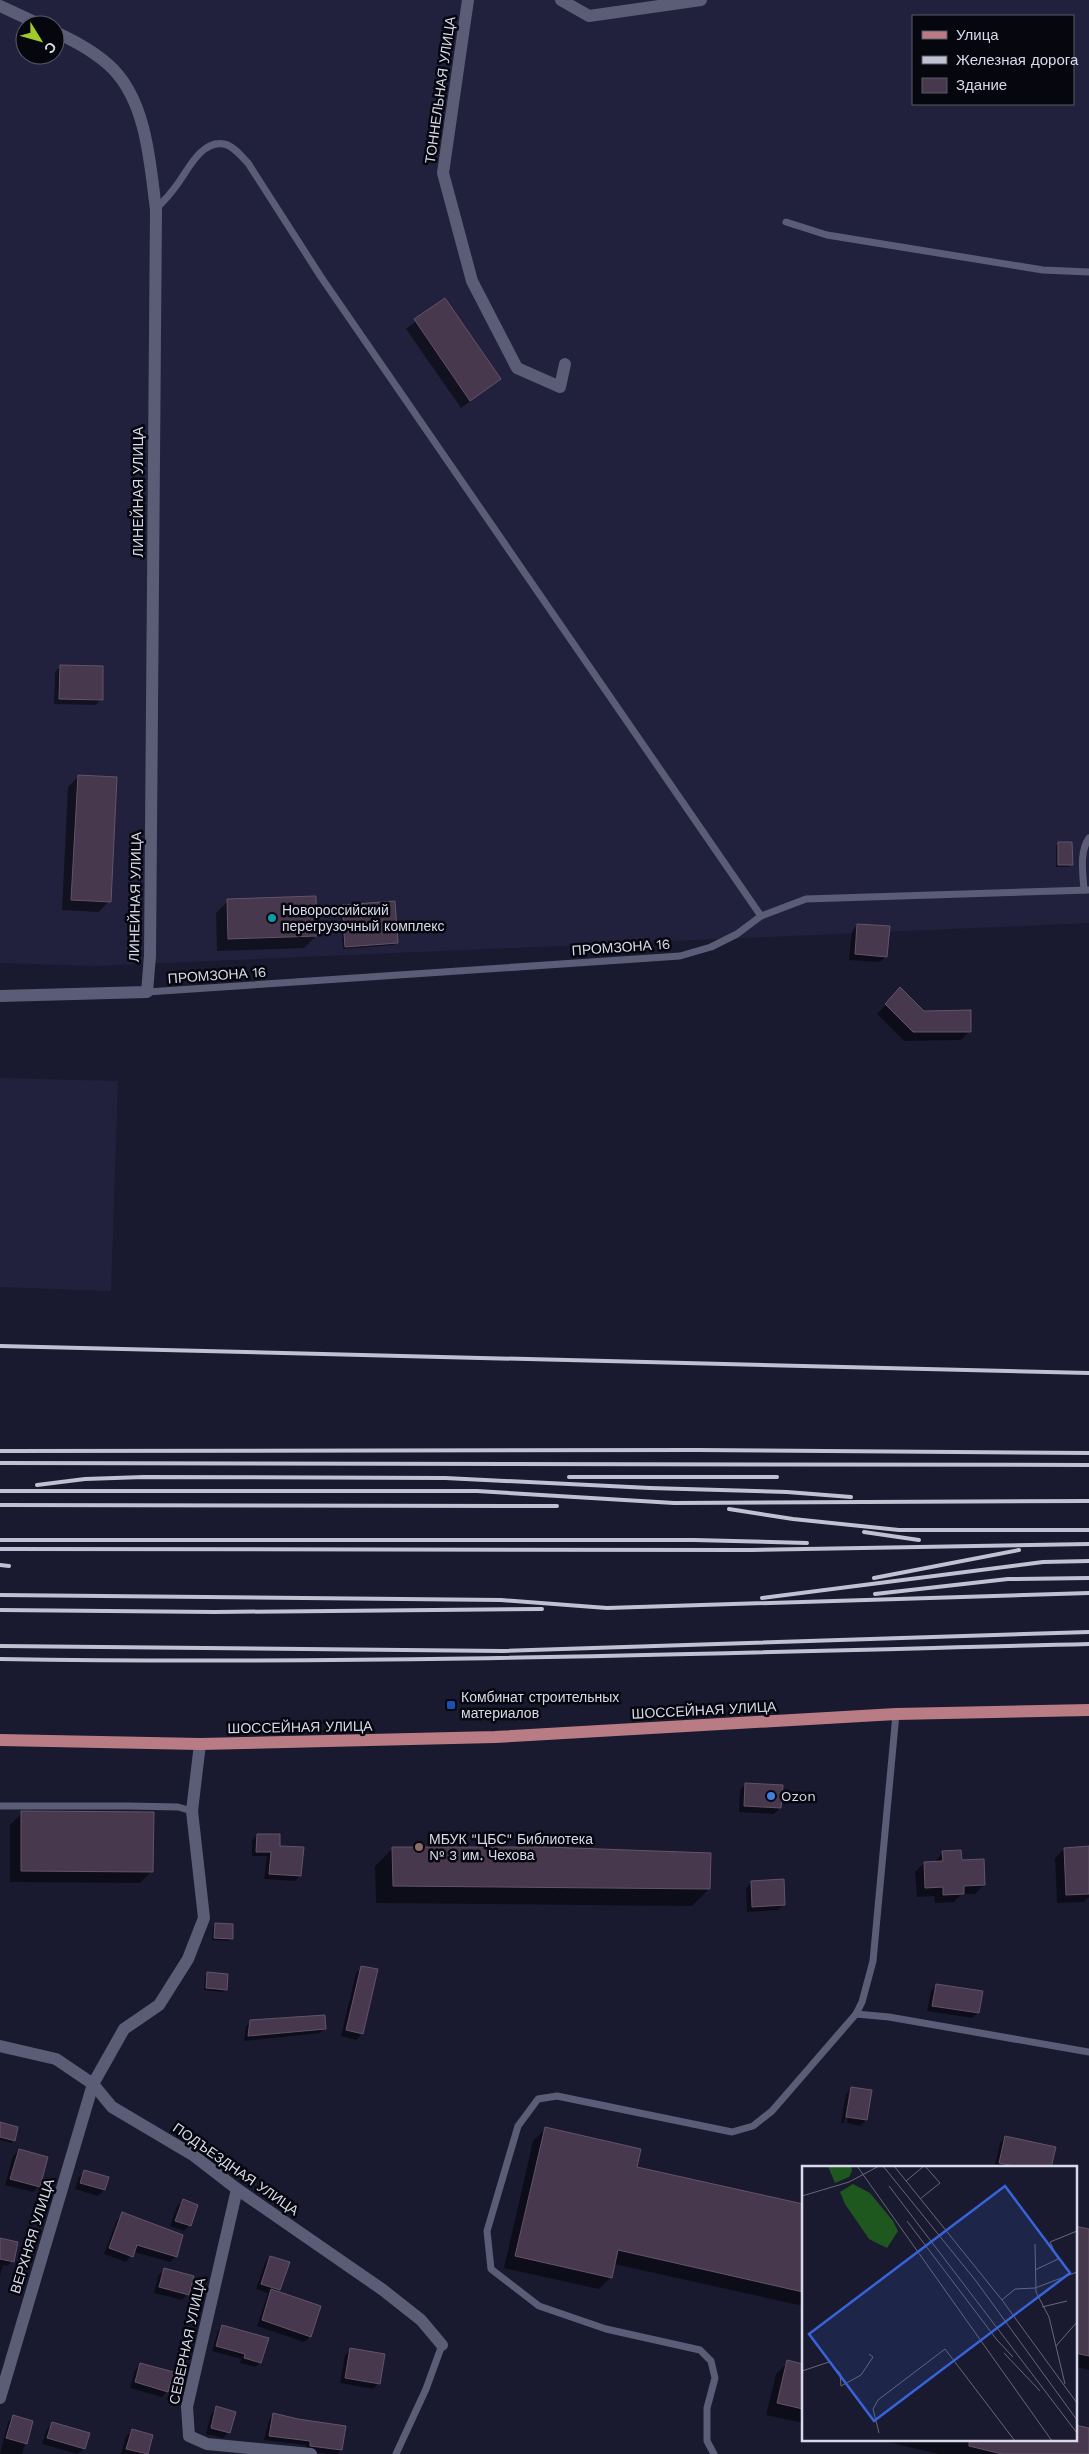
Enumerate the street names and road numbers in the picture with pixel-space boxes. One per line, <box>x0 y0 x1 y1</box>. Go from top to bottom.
street label: ТОННЕЛЬНАЯ УЛИЦА <box>422 15 458 165</box>
street label: ЛИНЕЙНАЯ УЛИЦА <box>129 426 146 557</box>
street label: ЛИНЕЙНАЯ УЛИЦА <box>125 831 144 962</box>
street label: ПРОМЗОНА 16 <box>571 936 671 958</box>
street label: ПРОМЗОНА 16 <box>167 964 267 986</box>
street label: ШОССЕЙНАЯ УЛИЦА <box>631 1697 777 1722</box>
street label: ШОССЕЙНАЯ УЛИЦА <box>227 1717 373 1736</box>
street label: ПОДЪЕЗДНАЯ УЛИЦА <box>170 2119 303 2219</box>
street label: ВЕРХНЯЯ УЛИЦА <box>7 2176 57 2295</box>
street label: СЕВЕРНАЯ УЛИЦА <box>166 2276 208 2406</box>

